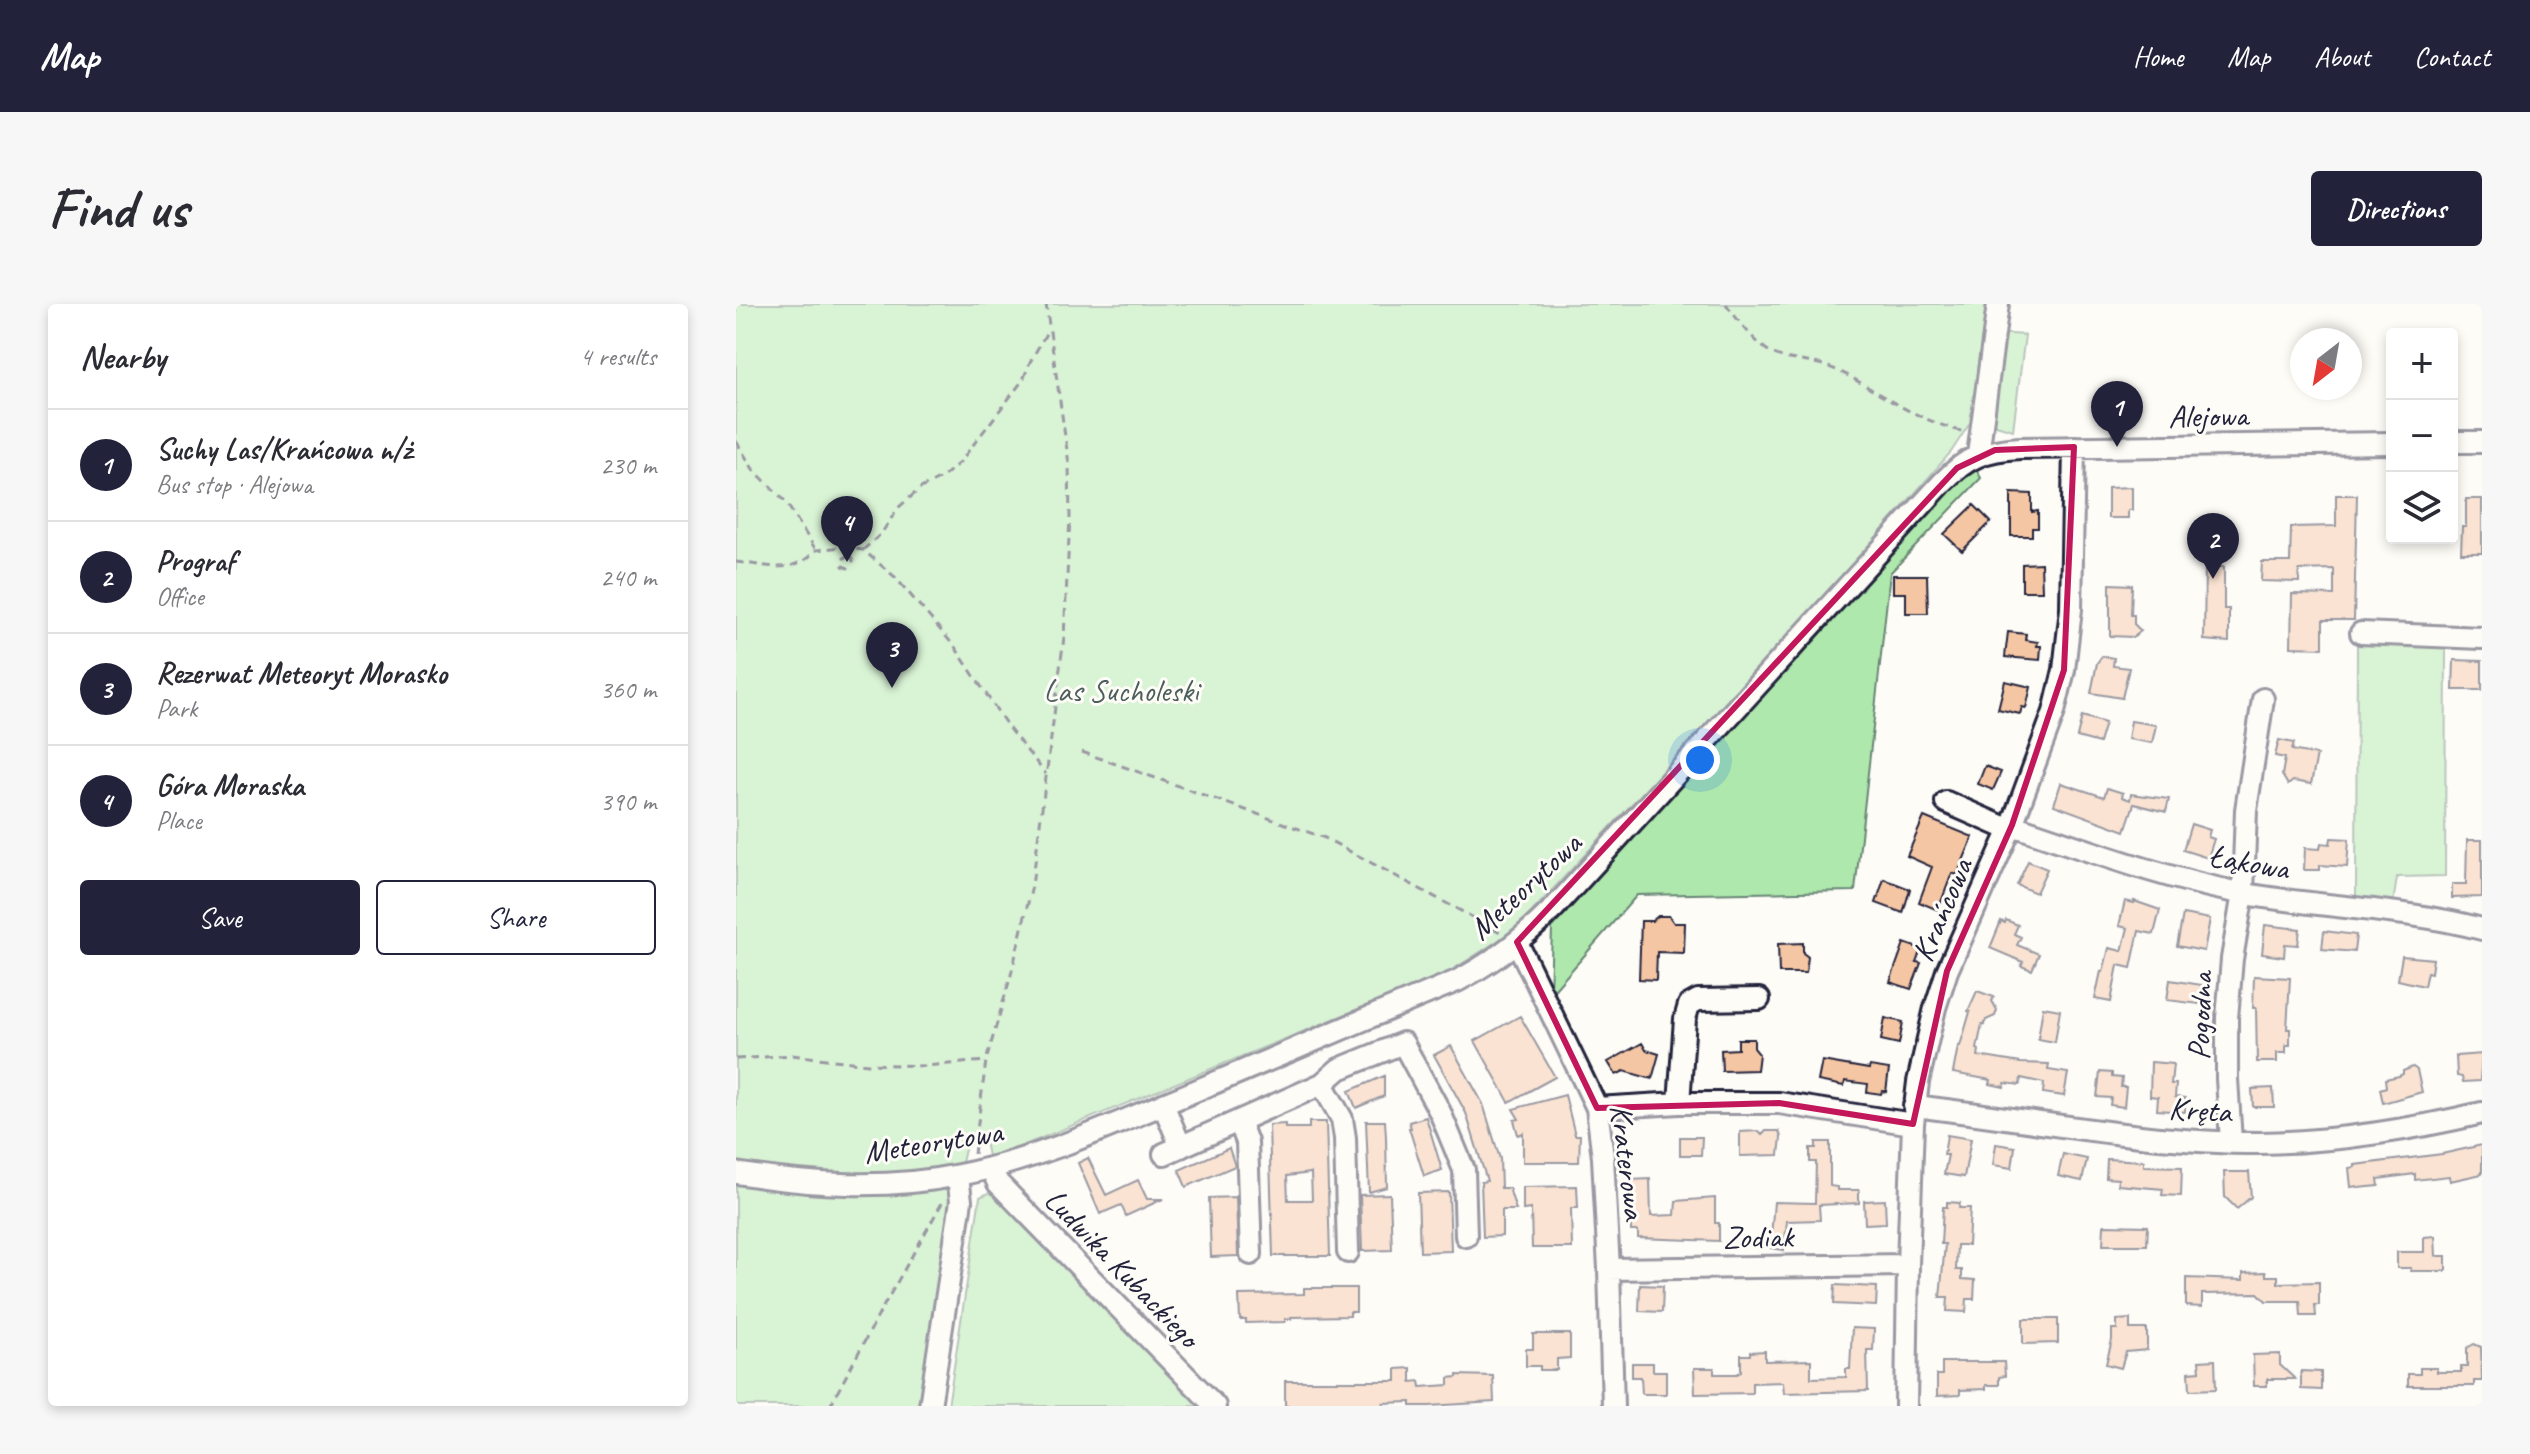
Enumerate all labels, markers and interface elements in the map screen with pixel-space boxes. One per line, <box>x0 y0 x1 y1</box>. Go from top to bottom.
text: Map <box>40 33 99 80</box>
text: Home <box>2133 39 2183 74</box>
text: Map <box>2227 39 2270 74</box>
text: About <box>2314 39 2370 74</box>
text: Contact <box>2414 39 2490 74</box>
button: Directions <box>2311 171 2482 246</box>
text: Find us <box>48 173 188 244</box>
north arrow <box>2290 328 2362 400</box>
map controls <box>2386 328 2458 544</box>
button: + <box>2386 328 2458 400</box>
text: Nearby <box>80 335 166 378</box>
text: 4 results <box>580 340 656 373</box>
pin: 1 <box>2091 381 2143 447</box>
street label: Alejowa <box>2168 395 2251 437</box>
button: − <box>2386 400 2458 472</box>
text: Suchy Las/Krańcowa n/ż <box>156 430 412 468</box>
text: 1 <box>100 449 112 482</box>
text: 230 m <box>600 449 656 482</box>
text: Bus stop · Alejowa <box>156 468 313 501</box>
button: layers <box>2386 472 2458 544</box>
pin: 4 <box>821 496 873 562</box>
pin: 2 <box>2187 513 2239 579</box>
text: Prograf <box>156 542 235 580</box>
text: 2 <box>100 561 112 594</box>
text: 240 m <box>600 561 656 594</box>
text: Office <box>156 580 204 613</box>
pin: 3 <box>866 622 918 688</box>
text: Rezerwat Meteoryt Morasko <box>156 654 447 692</box>
park label: Las Sucholeski <box>1043 670 1203 711</box>
text: 3 <box>100 673 112 706</box>
text: 360 m <box>600 673 656 706</box>
text: Park <box>156 692 197 725</box>
your location <box>1680 740 1720 780</box>
text: Góra Moraska <box>156 766 304 804</box>
text: 4 <box>100 785 112 818</box>
text: 390 m <box>600 785 656 818</box>
text: Place <box>156 804 202 837</box>
street label: Meteorytowa <box>1460 822 1592 949</box>
street label: Łąkowa <box>2206 835 2294 890</box>
street label: Krańcowa <box>1902 850 1983 968</box>
button: Save <box>80 880 360 955</box>
button: Share <box>376 880 656 955</box>
street label: Pogodna <box>2178 968 2222 1061</box>
street label: Kręta <box>2168 1088 2234 1132</box>
street label: Kraterowa <box>1601 1102 1656 1224</box>
street label: Meteorytowa <box>861 1111 1007 1173</box>
street label: Ludwika Kubackiego <box>1036 1180 1211 1359</box>
street label: Zodiak <box>1722 1216 1796 1258</box>

